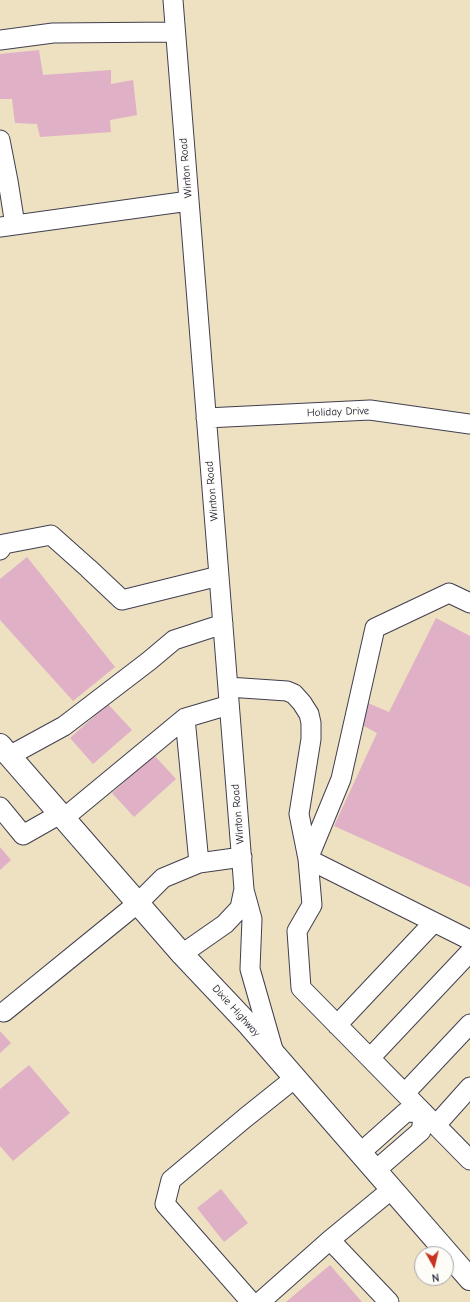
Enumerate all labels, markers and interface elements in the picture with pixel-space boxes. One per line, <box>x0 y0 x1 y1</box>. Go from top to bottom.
street label: Winton Road <box>177 137 195 199</box>
street label: Holiday Drive <box>307 404 369 420</box>
street label: Winton Road <box>203 460 221 522</box>
street label: Winton Road <box>229 783 247 845</box>
street label: Dixie Highway <box>209 982 263 1040</box>
north arrow <box>414 1246 454 1286</box>
text: N <box>431 1270 440 1284</box>

